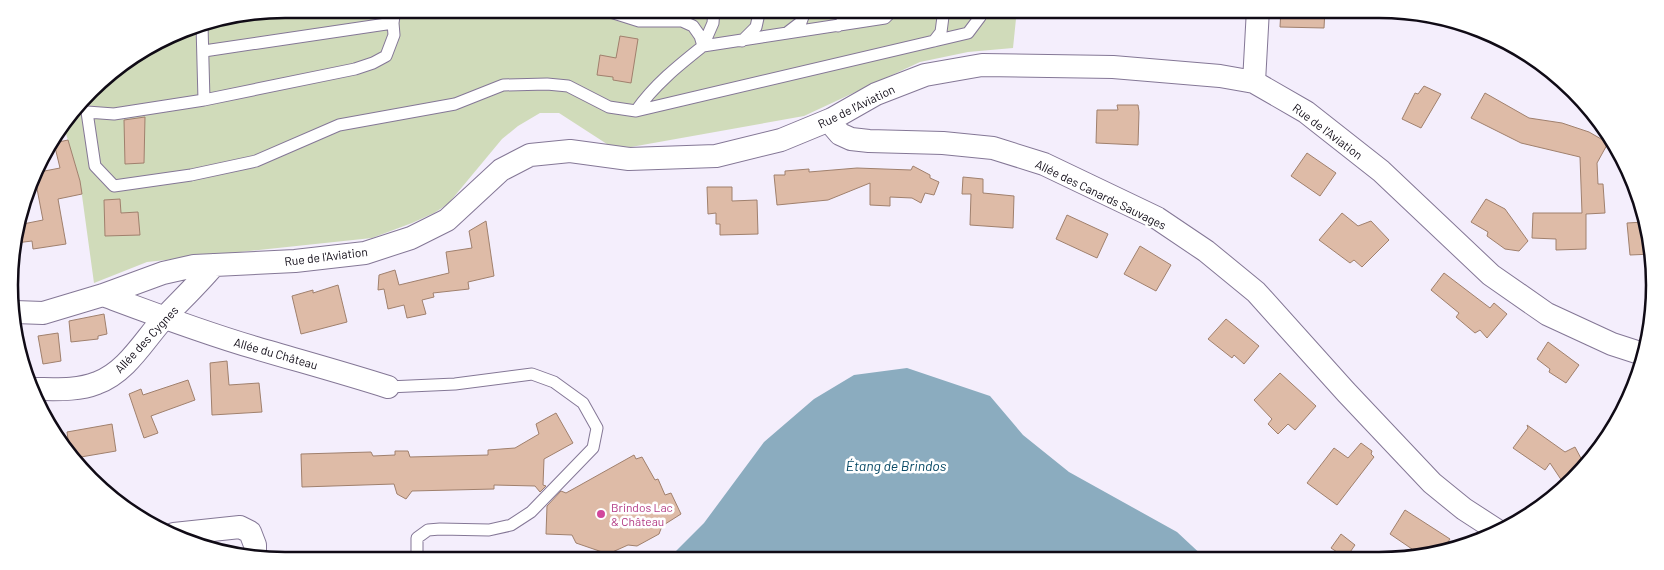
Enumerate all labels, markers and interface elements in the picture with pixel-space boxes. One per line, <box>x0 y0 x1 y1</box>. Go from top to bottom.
street label: Rue de l'Aviation <box>815 81 897 131</box>
street label: Rue de l'Aviation <box>1290 100 1366 162</box>
street label: Allée des Canards Sauvages <box>1033 156 1169 232</box>
street label: Rue de l'Aviation <box>284 244 368 268</box>
street label: Allée des Cygnes <box>111 302 181 375</box>
street label: Allée du Château <box>233 334 319 372</box>
water label: Étang de Brindos <box>846 457 947 474</box>
place label: Brindos Lac & Château <box>611 500 673 528</box>
marker: Brindos Lac & Château <box>595 508 607 520</box>

